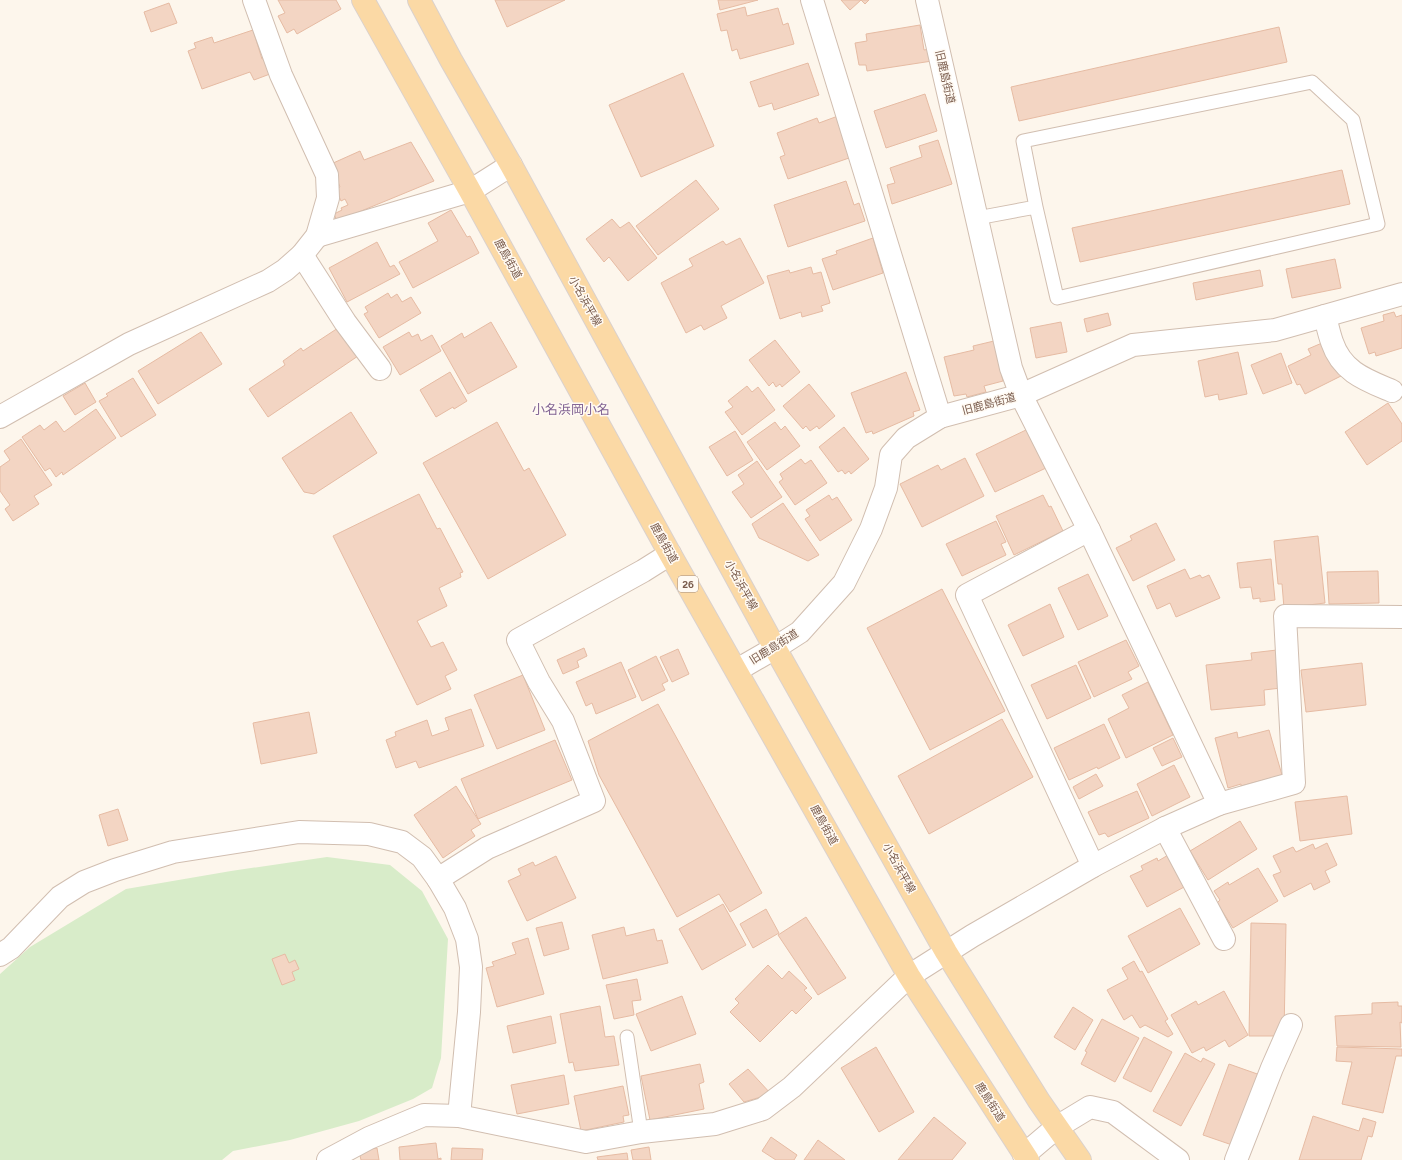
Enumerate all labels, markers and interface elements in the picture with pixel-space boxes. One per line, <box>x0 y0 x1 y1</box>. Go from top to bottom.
street label: 旧鹿島街道 <box>932 49 958 105</box>
street label: 鹿島街道 <box>492 237 524 281</box>
street label: 小名浜平線 <box>566 274 604 328</box>
street label: 旧鹿島街道 <box>961 391 1017 417</box>
district label: 小名浜岡小名 <box>532 402 610 417</box>
street label: 鹿島街道 <box>648 521 680 565</box>
street label: 小名浜平線 <box>722 558 760 612</box>
road number: 26 <box>678 576 698 592</box>
street label: 旧鹿島街道 <box>747 627 801 667</box>
street label: 鹿島街道 <box>808 803 840 847</box>
street label: 小名浜平線 <box>880 841 918 895</box>
street label: 鹿島街道 <box>973 1080 1007 1124</box>

